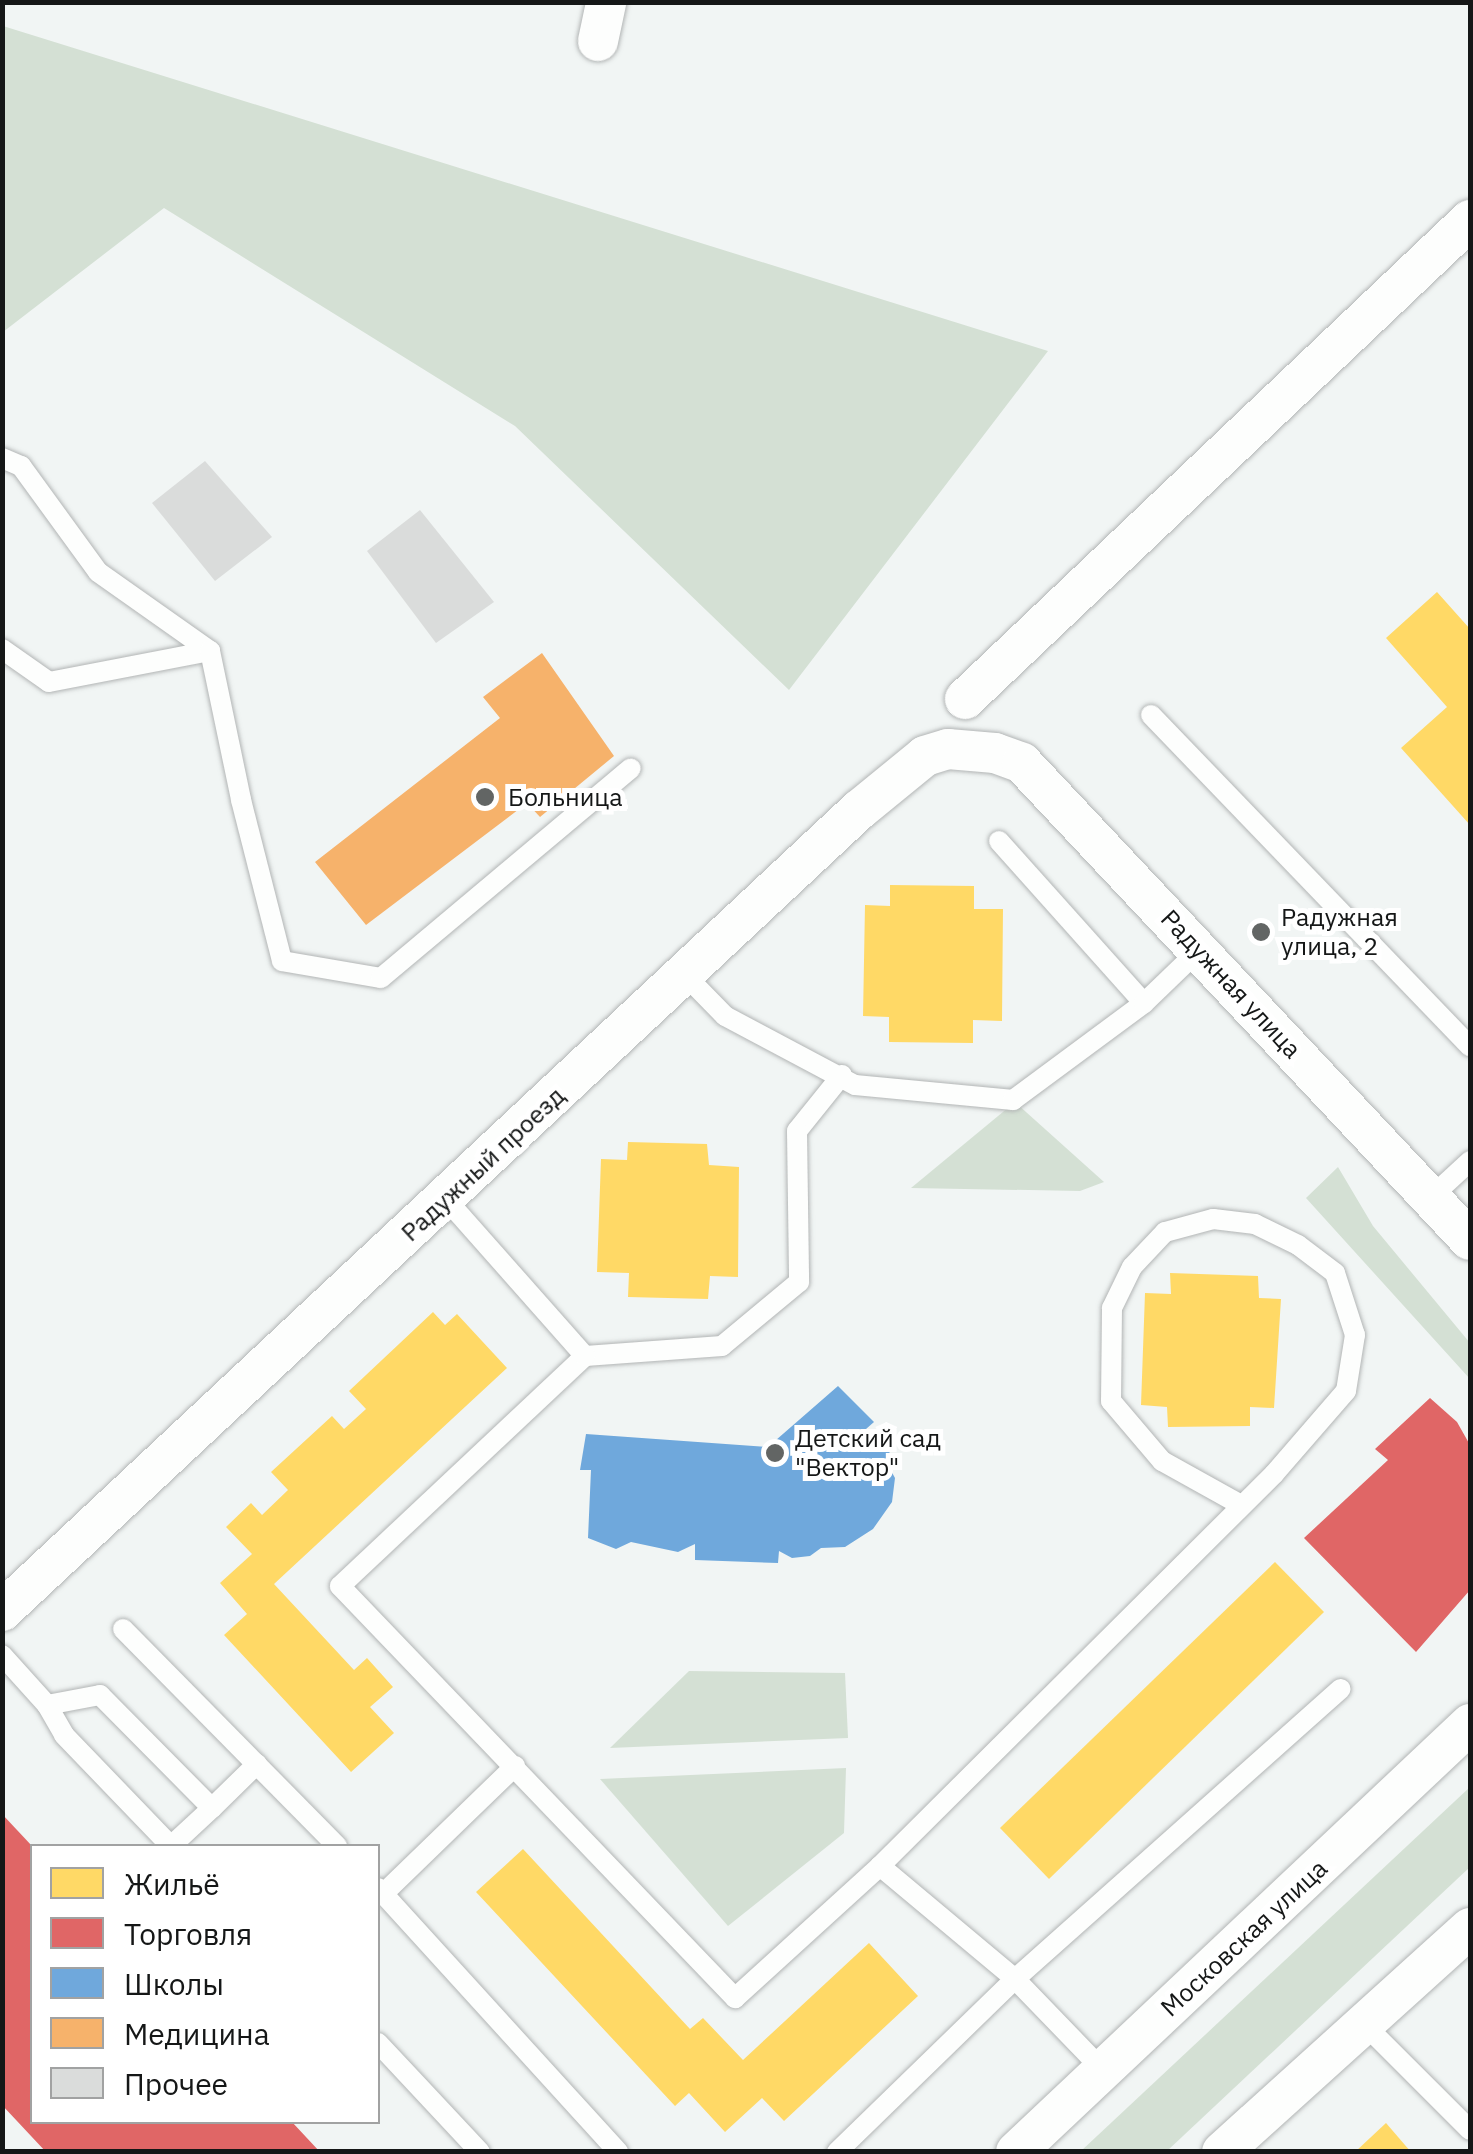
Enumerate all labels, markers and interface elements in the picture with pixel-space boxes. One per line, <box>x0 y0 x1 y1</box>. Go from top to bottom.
place label: Больница <box>508 782 623 812</box>
marker: Больница <box>472 784 498 810</box>
place label: Радужная улица, 2 <box>1281 903 1398 962</box>
street label: Радужная улица <box>1155 904 1307 1064</box>
marker: Радужная улица, 2 <box>1250 921 1272 943</box>
street label: Радужный проезд <box>395 1080 571 1248</box>
place label: Детский сад "Вектор" <box>795 1424 941 1483</box>
marker: Детский сад "Вектор" <box>764 1442 786 1464</box>
legend <box>30 1844 380 2124</box>
street label: Московская улица <box>1155 1853 1333 2023</box>
text: Жильё <box>124 1864 220 1903</box>
text: Торговля <box>124 1914 252 1953</box>
text: Школы <box>124 1964 224 2003</box>
text: Медицина <box>124 2014 270 2053</box>
text: Прочее <box>124 2064 228 2103</box>

